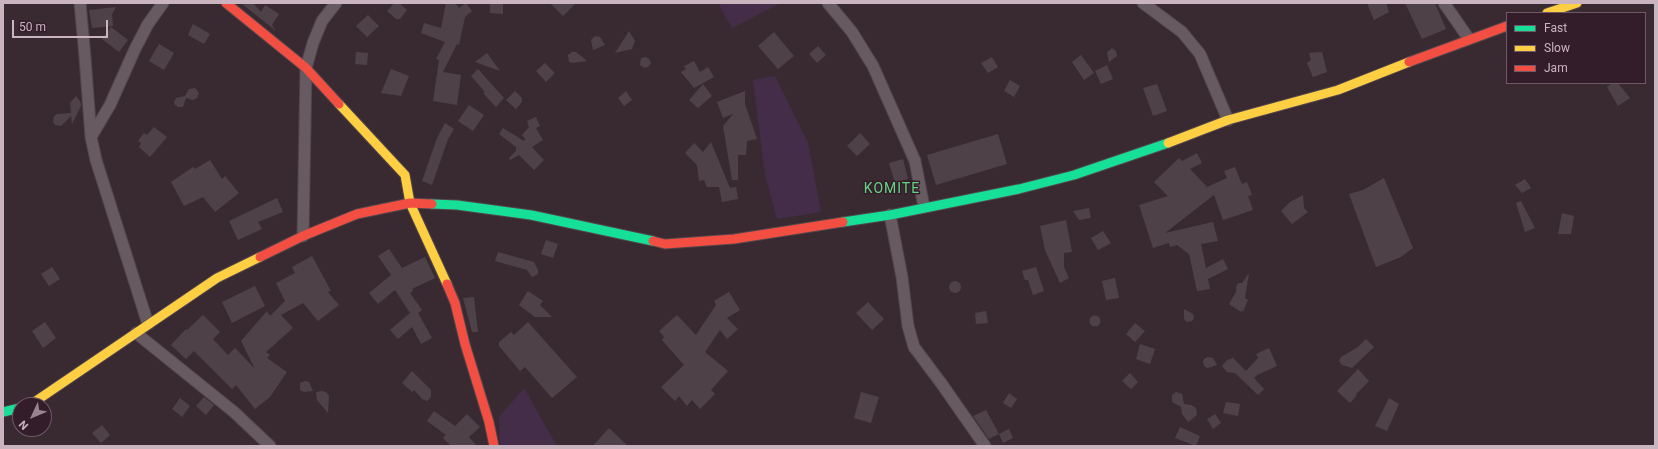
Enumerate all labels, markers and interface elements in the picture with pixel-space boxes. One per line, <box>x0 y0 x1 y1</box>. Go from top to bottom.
scale bar <box>14 12 110 38</box>
legend <box>1506 12 1646 84</box>
text: 50 m <box>19 20 46 34</box>
text: Fast <box>1544 21 1567 35</box>
text: Slow <box>1544 41 1570 55</box>
text: Jam <box>1544 61 1568 75</box>
district label: KOMITE <box>864 181 920 197</box>
north arrow <box>12 397 52 437</box>
text: N <box>16 418 31 432</box>

